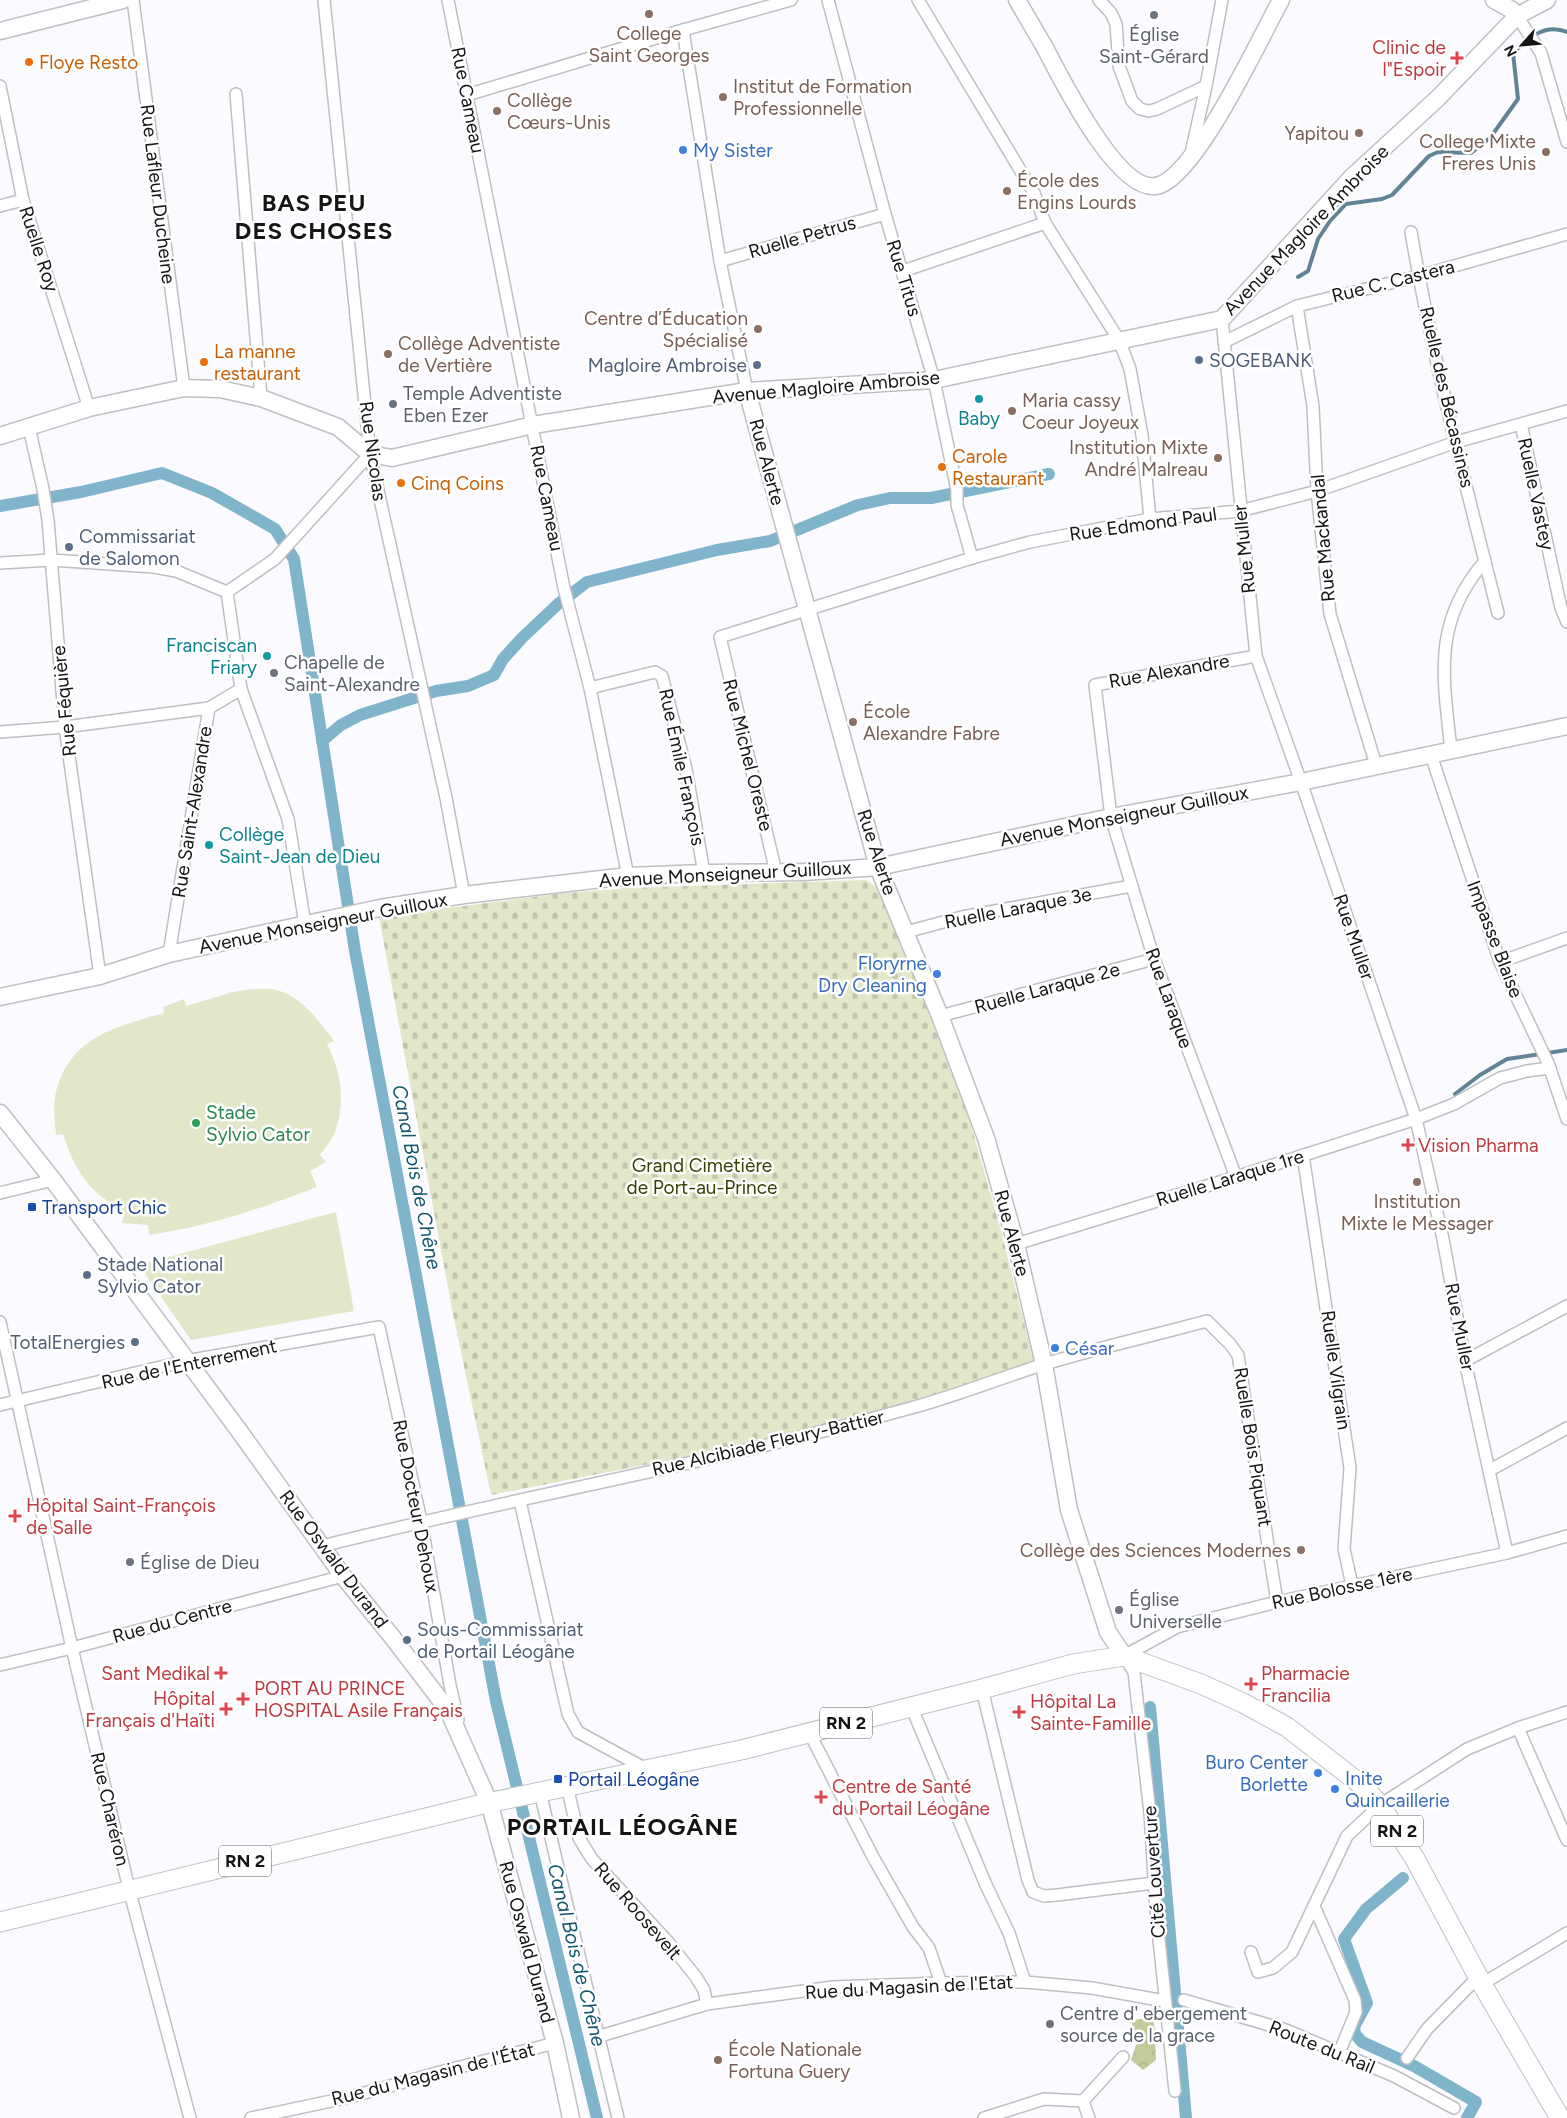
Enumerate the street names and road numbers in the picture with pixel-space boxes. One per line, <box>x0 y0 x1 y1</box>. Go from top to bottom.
street label: Rue Cameau <box>446 45 490 155</box>
street label: Rue Lafleur Ducheine <box>136 103 180 285</box>
street label: Avenue Magloire Ambroise <box>1218 140 1394 320</box>
street label: Ruelle Roy <box>14 203 64 295</box>
street label: Ruelle Petrus <box>746 211 858 263</box>
street label: Rue Titus <box>881 237 927 319</box>
street label: Rue C. Castera <box>1329 255 1457 307</box>
street label: Ruelle des Bécassines <box>1415 304 1479 490</box>
street label: Avenue Magloire Ambroise <box>711 366 941 408</box>
street label: Rue Nicolas <box>355 400 391 503</box>
street label: Rue Alerte <box>744 416 790 508</box>
street label: Ruelle Vastey <box>1513 436 1559 552</box>
street label: Rue Cameau <box>525 443 569 553</box>
street label: Rue Mackandal <box>1306 473 1340 603</box>
street label: Rue Edmond Paul <box>1068 502 1218 546</box>
street label: Rue Muller <box>1228 503 1260 595</box>
street label: Rue Féquière <box>47 644 81 758</box>
street label: Rue Alexandre <box>1107 649 1231 693</box>
street label: Rue Michel Oreste <box>718 676 778 834</box>
street label: Rue Émile François <box>654 686 710 848</box>
street label: Rue Saint-Alexandre <box>167 725 217 899</box>
street label: Avenue Monseigneur Guilloux <box>998 781 1250 851</box>
street label: Rue Alerte <box>852 806 902 898</box>
street label: Avenue Monseigneur Guilloux <box>598 856 852 892</box>
street label: Impasse Blaise <box>1462 877 1528 1001</box>
street label: Ruelle Laraque 3e <box>943 882 1093 934</box>
street label: Avenue Monseigneur Guilloux <box>197 888 449 958</box>
street label: Rue Muller <box>1329 891 1380 984</box>
street label: Rue Laraque <box>1140 945 1198 1051</box>
street label: Ruelle Laraque 2e <box>972 958 1122 1018</box>
street label: Ruelle Laraque 1re <box>1153 1145 1307 1211</box>
street label: Rue Alerte <box>989 1187 1035 1279</box>
street label: Rue Muller <box>1440 1281 1480 1374</box>
street label: Ruelle Vilgrain <box>1316 1309 1356 1431</box>
street label: Rue de l'Enterrement <box>99 1334 279 1394</box>
street label: Ruelle Bois Piquant <box>1229 1366 1277 1528</box>
street label: Rue Alcibiade Fleury-Battier <box>650 1405 887 1481</box>
street label: Rue Docteur Dehoux <box>388 1417 444 1595</box>
street label: Rue Oswald Durand <box>275 1485 393 1633</box>
street label: Rue Bolosse 1ère <box>1270 1562 1414 1614</box>
street label: Rue du Centre <box>110 1594 234 1648</box>
road number: RN 2 <box>820 1708 872 1739</box>
street label: Rue Charéron <box>86 1750 134 1868</box>
street label: Cité Louverture <box>1138 1805 1170 1939</box>
road number: RN 2 <box>1371 1815 1423 1846</box>
road number: RN 2 <box>219 1845 271 1876</box>
street label: Rue Roosevelt <box>589 1857 687 1965</box>
street label: Rue Oswald Durand <box>494 1858 560 2026</box>
street label: Rue du Magasin de l'Etat <box>804 1970 1014 2004</box>
street label: Route du Rail <box>1266 2015 1378 2079</box>
street label: Rue du Magasin de l'État <box>329 2038 537 2110</box>

